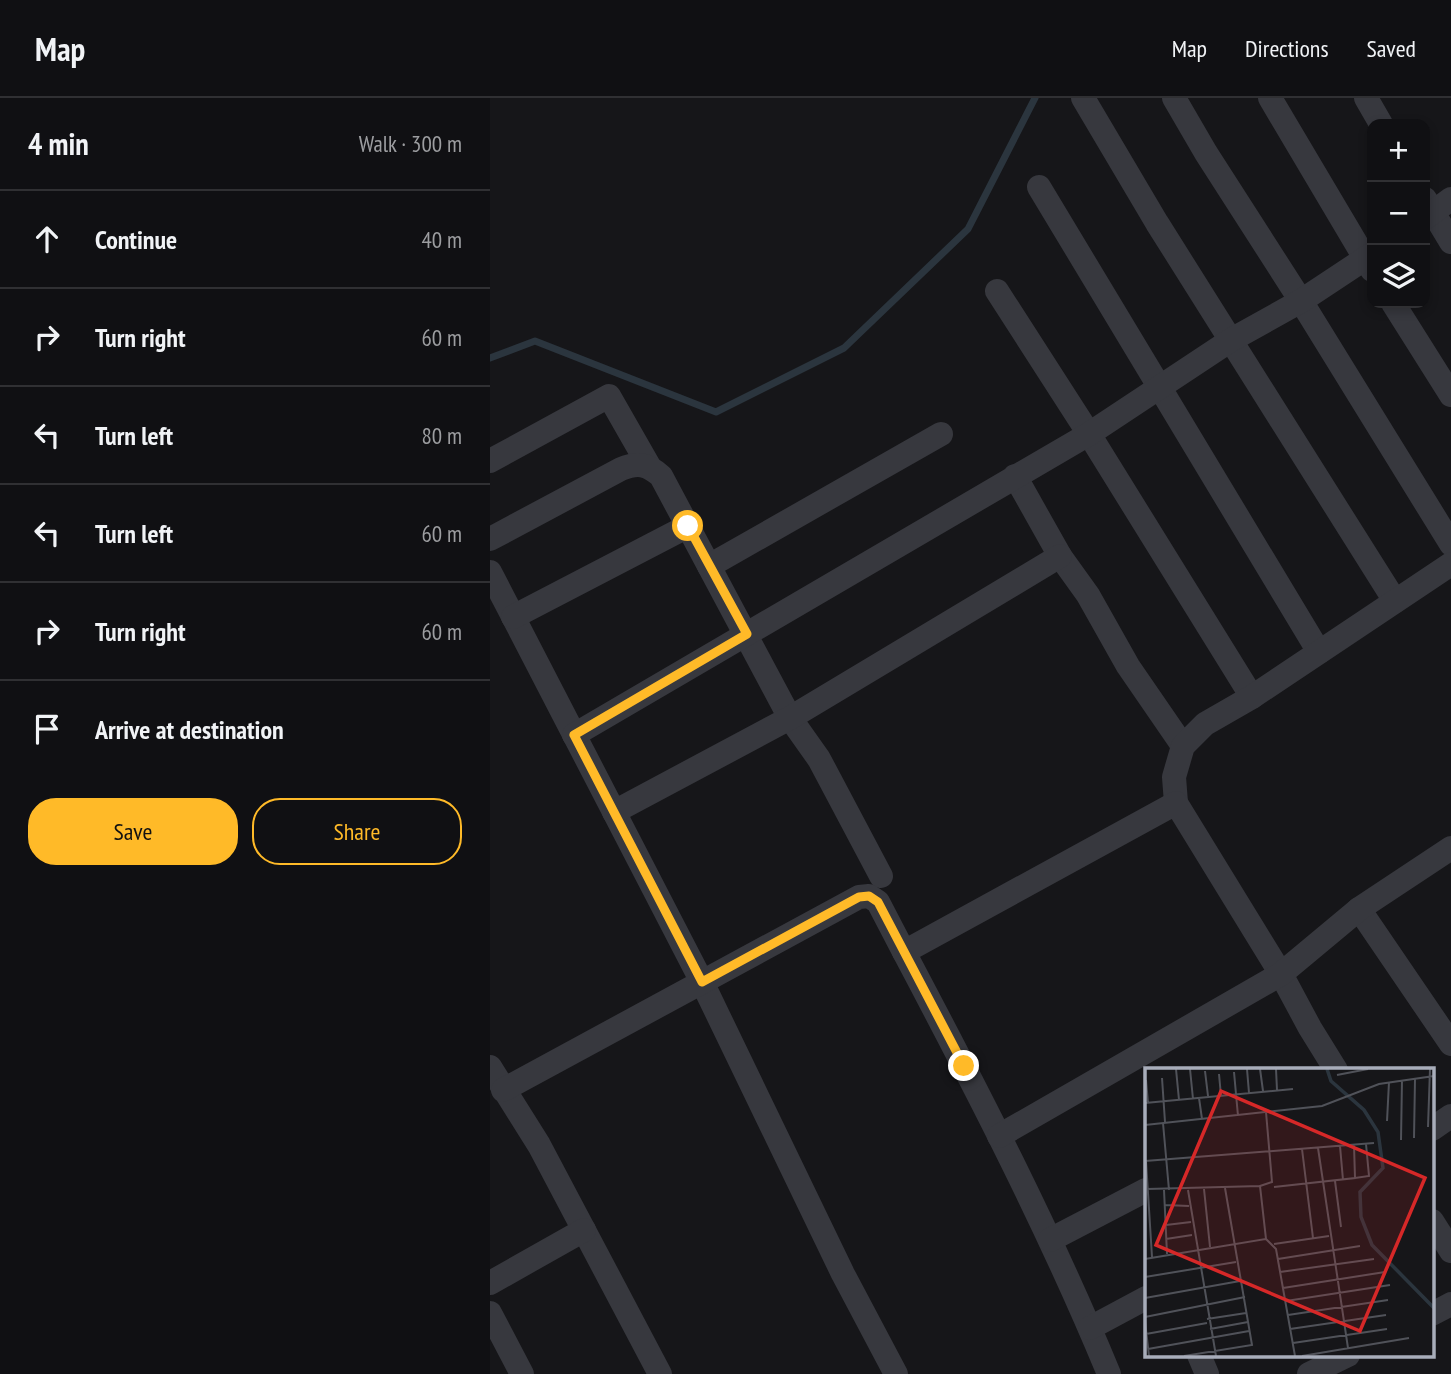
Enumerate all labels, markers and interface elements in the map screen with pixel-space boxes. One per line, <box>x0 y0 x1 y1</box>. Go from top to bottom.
text: Map <box>35 27 85 70</box>
text: Map <box>1172 33 1207 64</box>
text: Directions <box>1245 33 1329 64</box>
text: Saved <box>1367 33 1416 64</box>
map controls <box>1367 119 1430 308</box>
button: + <box>1367 119 1430 182</box>
text: 4 min <box>28 124 89 163</box>
text: Walk · 300 m <box>359 129 462 158</box>
button: − <box>1367 182 1430 245</box>
icon: ahead <box>28 220 66 258</box>
text: Continue <box>95 223 177 256</box>
text: 40 m <box>421 225 462 254</box>
button: layers <box>1367 245 1430 308</box>
icon: right <box>28 318 66 356</box>
text: Turn right <box>95 321 186 354</box>
text: 60 m <box>421 323 462 352</box>
icon: left <box>28 416 66 454</box>
text: Turn left <box>95 419 173 452</box>
text: 80 m <box>421 421 462 450</box>
route start <box>672 510 703 541</box>
icon: left <box>28 514 66 552</box>
text: Turn left <box>95 517 173 550</box>
text: 60 m <box>421 519 462 548</box>
icon: right <box>28 612 66 650</box>
text: Turn right <box>95 615 186 648</box>
text: 60 m <box>421 617 462 646</box>
icon: arrive <box>28 710 66 748</box>
text: Arrive at destination <box>95 713 284 746</box>
button: Save <box>28 798 238 865</box>
button: Share <box>252 798 462 865</box>
route end <box>948 1050 979 1081</box>
inset map <box>1145 1068 1434 1356</box>

